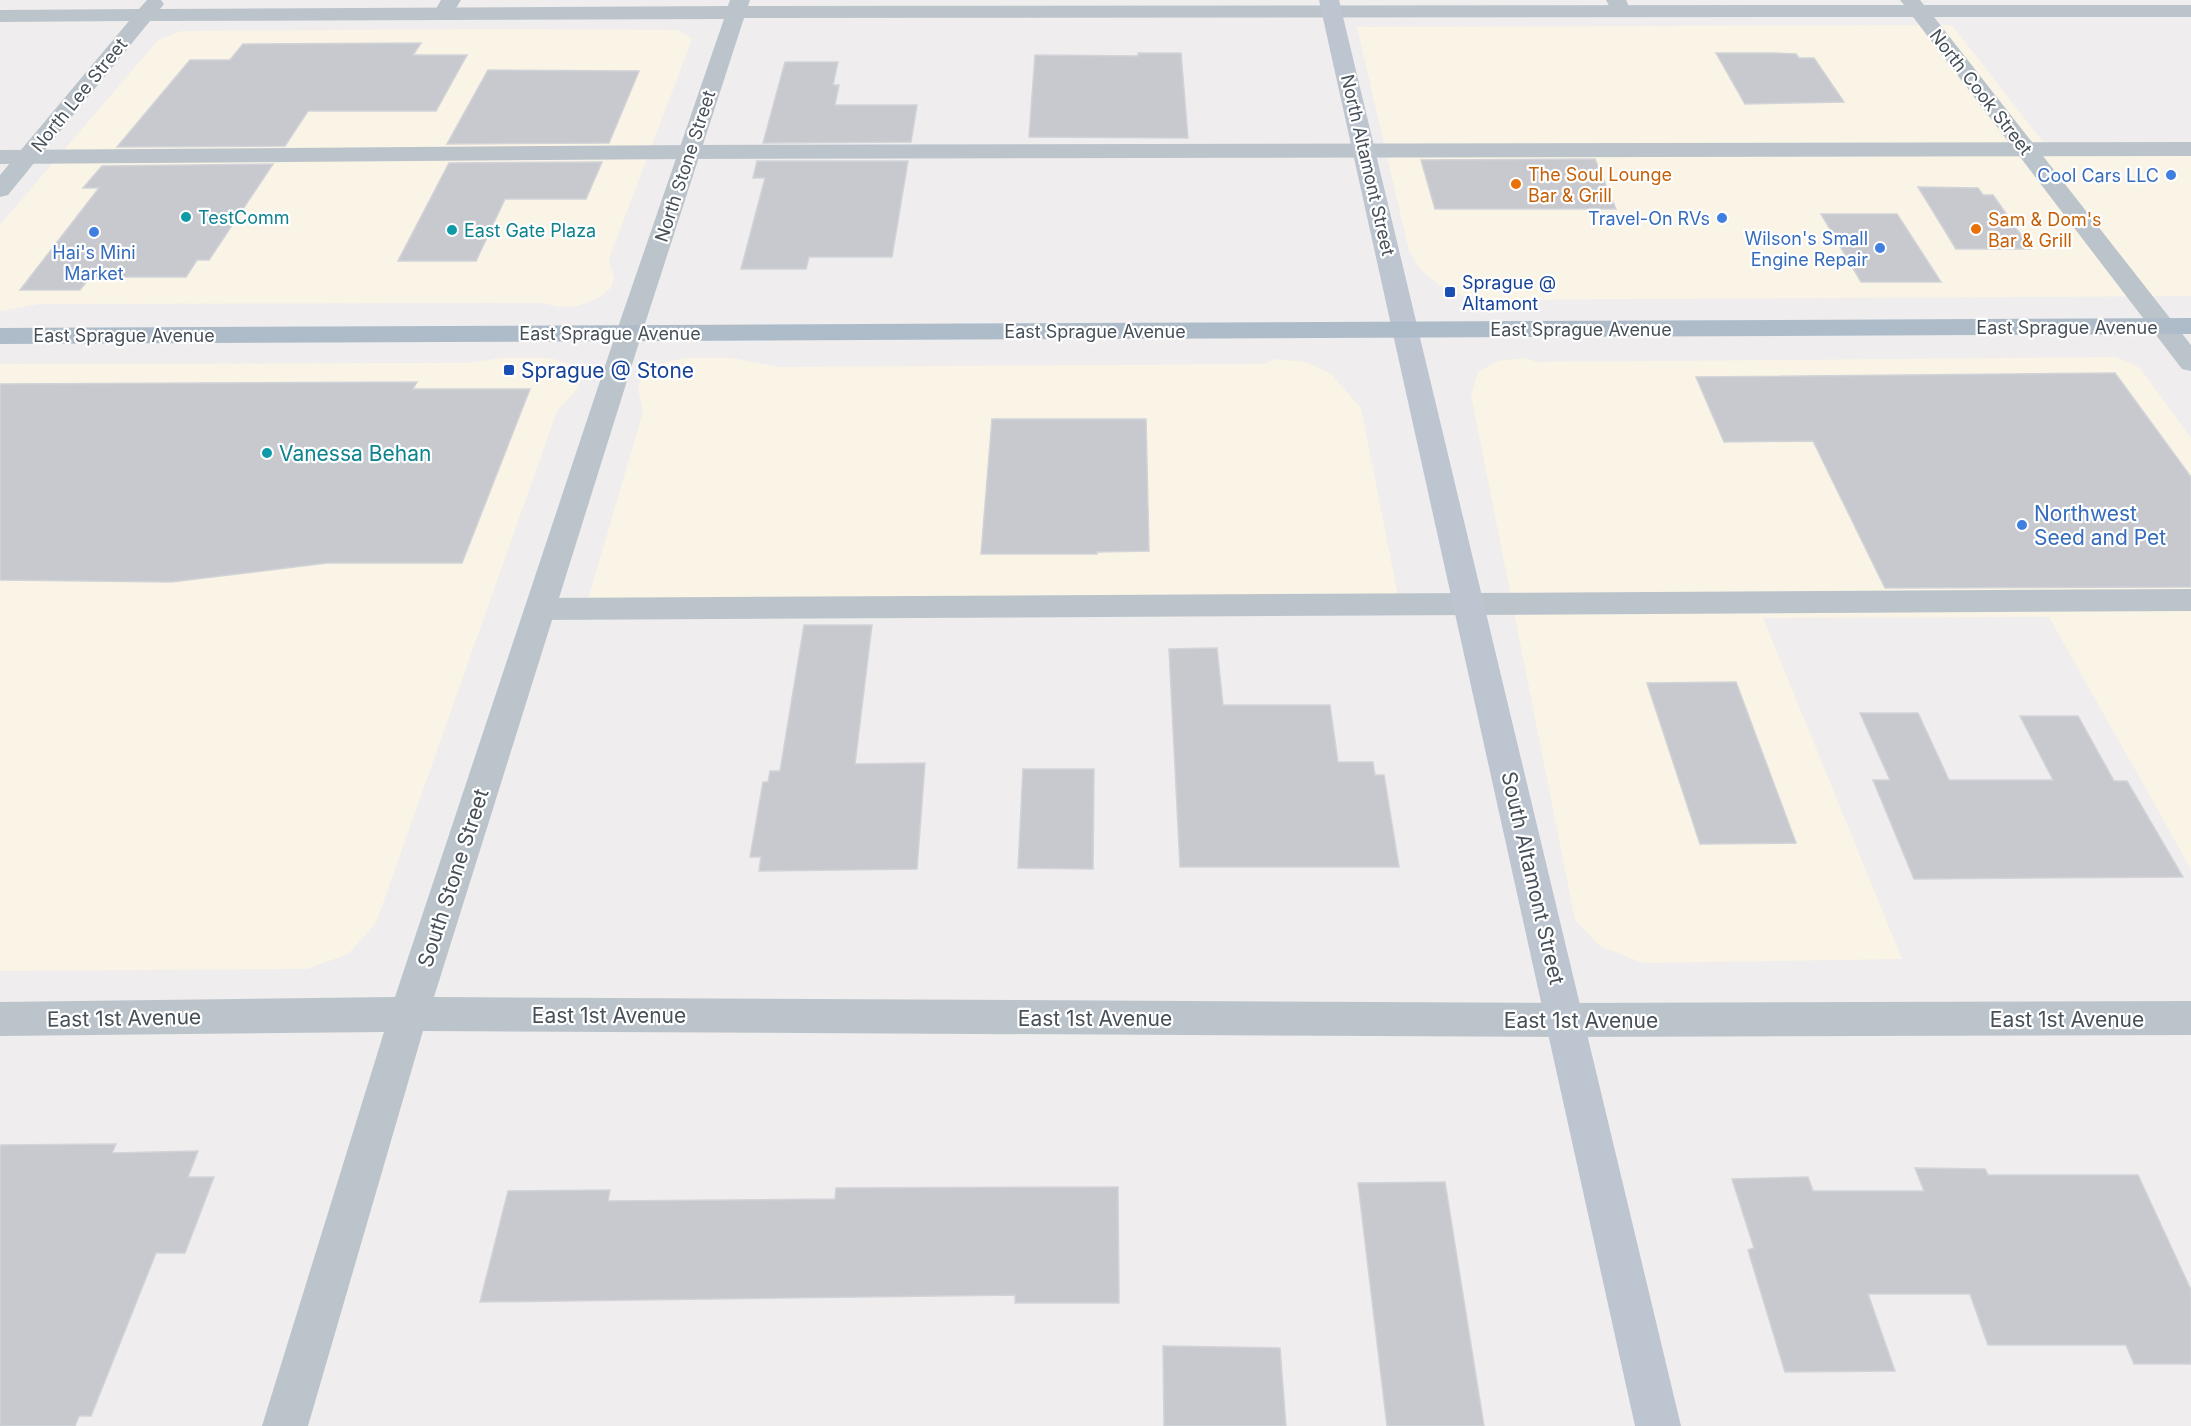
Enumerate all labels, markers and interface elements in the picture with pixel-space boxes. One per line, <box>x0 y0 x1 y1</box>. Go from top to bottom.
street label: North Cook Street <box>1925 25 2037 159</box>
street label: North Lee Street <box>27 34 131 156</box>
street label: North Altamont Street <box>1337 72 1399 258</box>
street label: North Stone Street <box>651 87 719 244</box>
place label: The Soul Lounge Bar & Grill <box>1528 164 1672 206</box>
place label: Cool Cars LLC <box>2037 165 2159 186</box>
marker: Cool Cars LLC <box>2164 168 2178 182</box>
marker: The Soul Lounge Bar & Grill <box>1509 177 1523 191</box>
place label: TestComm <box>198 207 290 228</box>
place label: Travel-On RVs <box>1588 208 1710 229</box>
place label: Sam & Dom's Bar & Grill <box>1988 209 2102 251</box>
marker: TestComm <box>179 210 193 224</box>
marker: Travel-On RVs <box>1715 211 1729 225</box>
place label: East Gate Plaza <box>464 220 596 241</box>
marker: Sam & Dom's Bar & Grill <box>1969 222 1983 236</box>
marker: East Gate Plaza <box>445 223 459 237</box>
marker: Hai's Mini Market <box>87 225 101 239</box>
place label: Wilson's Small Engine Repair <box>1745 228 1868 270</box>
marker: Wilson's Small Engine Repair <box>1873 241 1887 255</box>
place label: Hai's Mini Market <box>52 242 136 284</box>
place label: Sprague @ Altamont <box>1462 272 1556 314</box>
marker: Sprague @ Altamont <box>1443 285 1457 299</box>
street label: East Sprague Avenue <box>1976 317 2158 338</box>
street label: East Sprague Avenue <box>1490 319 1672 340</box>
street label: East Sprague Avenue <box>1004 321 1186 342</box>
street label: East Sprague Avenue <box>519 323 701 344</box>
street label: East Sprague Avenue <box>33 325 215 346</box>
place label: Sprague @ Stone <box>521 358 694 383</box>
marker: Sprague @ Stone <box>502 363 516 377</box>
place label: Vanessa Behan <box>279 441 431 466</box>
marker: Vanessa Behan <box>260 446 274 460</box>
place label: Northwest Seed and Pet <box>2034 501 2166 550</box>
marker: Northwest Seed and Pet <box>2015 518 2029 532</box>
street label: South Altamont Street <box>1496 769 1570 987</box>
street label: South Stone Street <box>412 785 494 970</box>
street label: East 1st Avenue <box>532 1003 686 1028</box>
street label: East 1st Avenue <box>47 1004 201 1032</box>
street label: East 1st Avenue <box>1018 1006 1172 1031</box>
street label: East 1st Avenue <box>1990 1007 2144 1032</box>
street label: East 1st Avenue <box>1504 1008 1658 1033</box>

